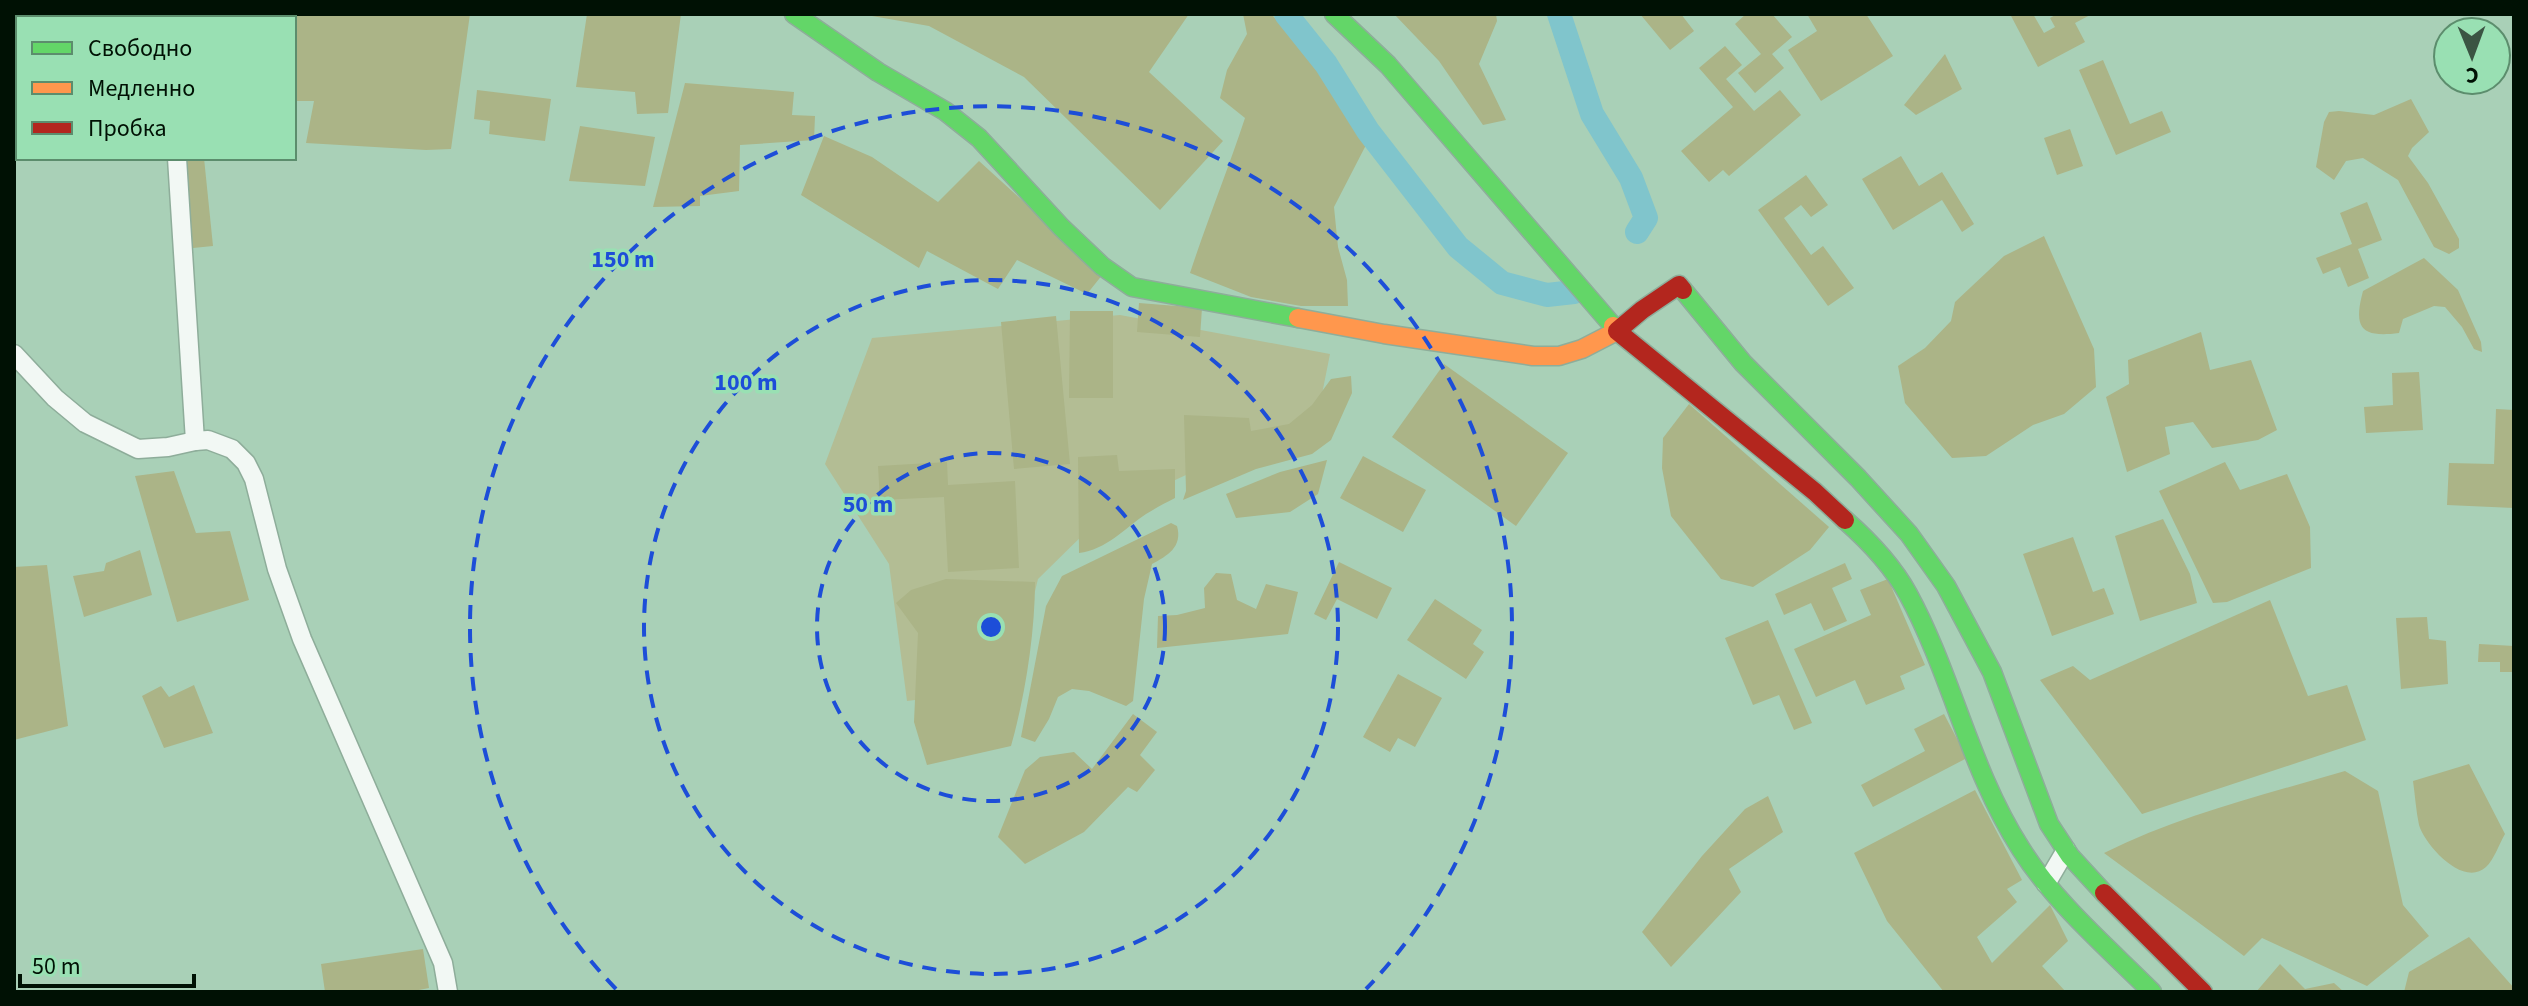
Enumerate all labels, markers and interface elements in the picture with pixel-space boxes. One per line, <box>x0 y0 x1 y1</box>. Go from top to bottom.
legend <box>16 16 296 160</box>
north arrow <box>2432 16 2512 96</box>
text: Свободно <box>88 31 192 66</box>
text: С <box>2465 59 2479 91</box>
text: Медленно <box>88 71 195 106</box>
text: Пробка <box>88 111 167 146</box>
text: 150 m <box>591 242 655 277</box>
text: 100 m <box>714 365 778 400</box>
text: 50 m <box>843 487 893 522</box>
centre of rings <box>977 613 1005 641</box>
scale bar <box>20 938 194 988</box>
text: 50 m <box>32 949 81 984</box>

